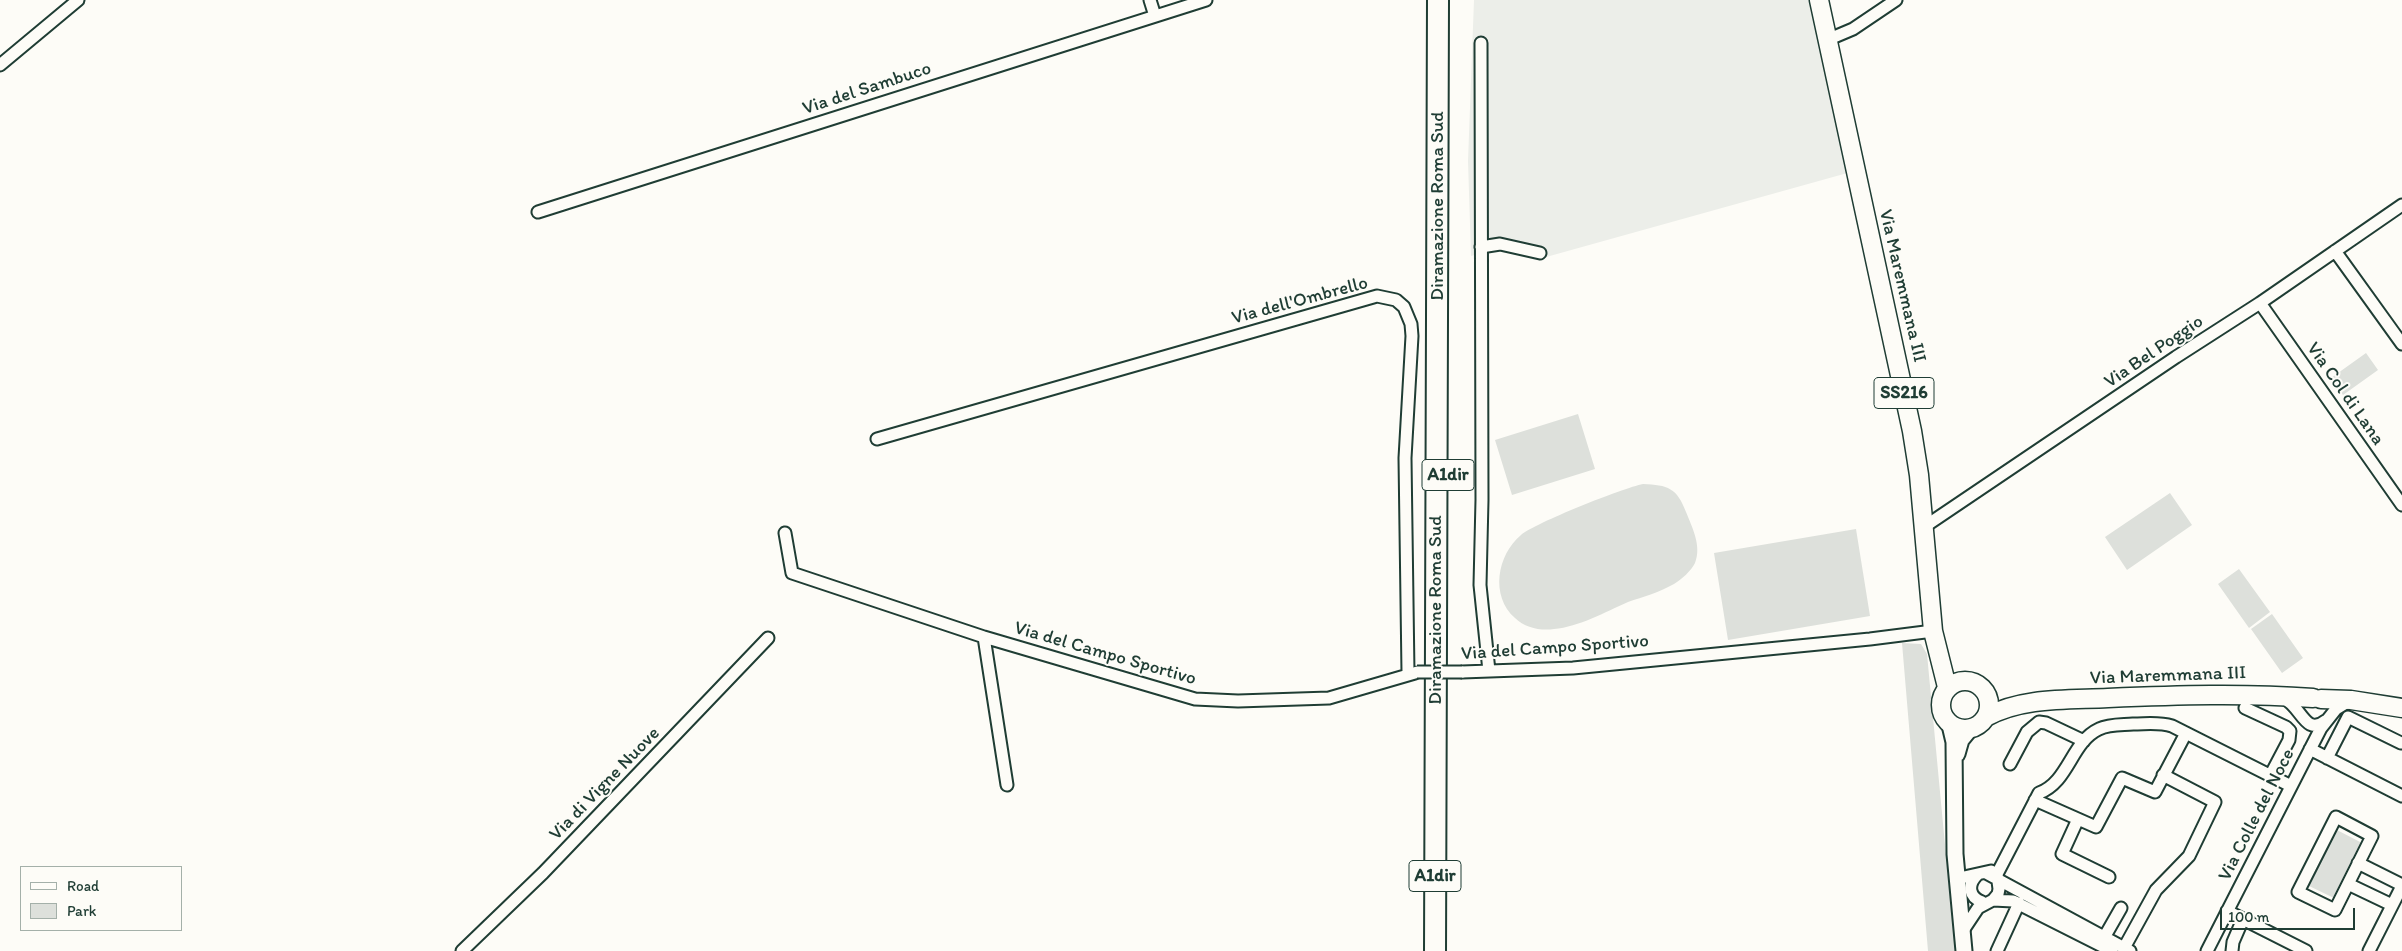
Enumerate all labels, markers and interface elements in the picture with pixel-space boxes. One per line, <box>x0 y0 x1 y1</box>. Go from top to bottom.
street label: Via del Sambuco <box>800 57 934 121</box>
street label: Diramazione Roma Sud <box>1427 111 1449 301</box>
street label: Via Maremmana III <box>1873 207 1931 365</box>
street label: Via dell'Ombrello <box>1229 272 1371 330</box>
street label: Via Bel Poggio <box>2100 311 2208 393</box>
street label: Via Col di Lana <box>2301 338 2389 450</box>
road number: SS216 <box>1874 378 1934 408</box>
road number: A1dir <box>1422 460 1474 490</box>
street label: Diramazione Roma Sud <box>1425 515 1447 705</box>
street label: Via del Campo Sportivo <box>1011 617 1199 691</box>
street label: Via del Campo Sportivo <box>1460 630 1650 666</box>
street label: Via Maremmana III <box>2090 662 2246 690</box>
street label: Via di Vigne Nuove <box>545 722 665 846</box>
street label: Via Colle del Noce <box>2214 745 2300 885</box>
road number: A1dir <box>1409 860 1461 891</box>
legend <box>20 866 182 931</box>
text: Road <box>67 877 99 895</box>
scale bar <box>2222 898 2357 930</box>
text: Park <box>67 902 97 920</box>
text: 100 m <box>2228 908 2269 926</box>

